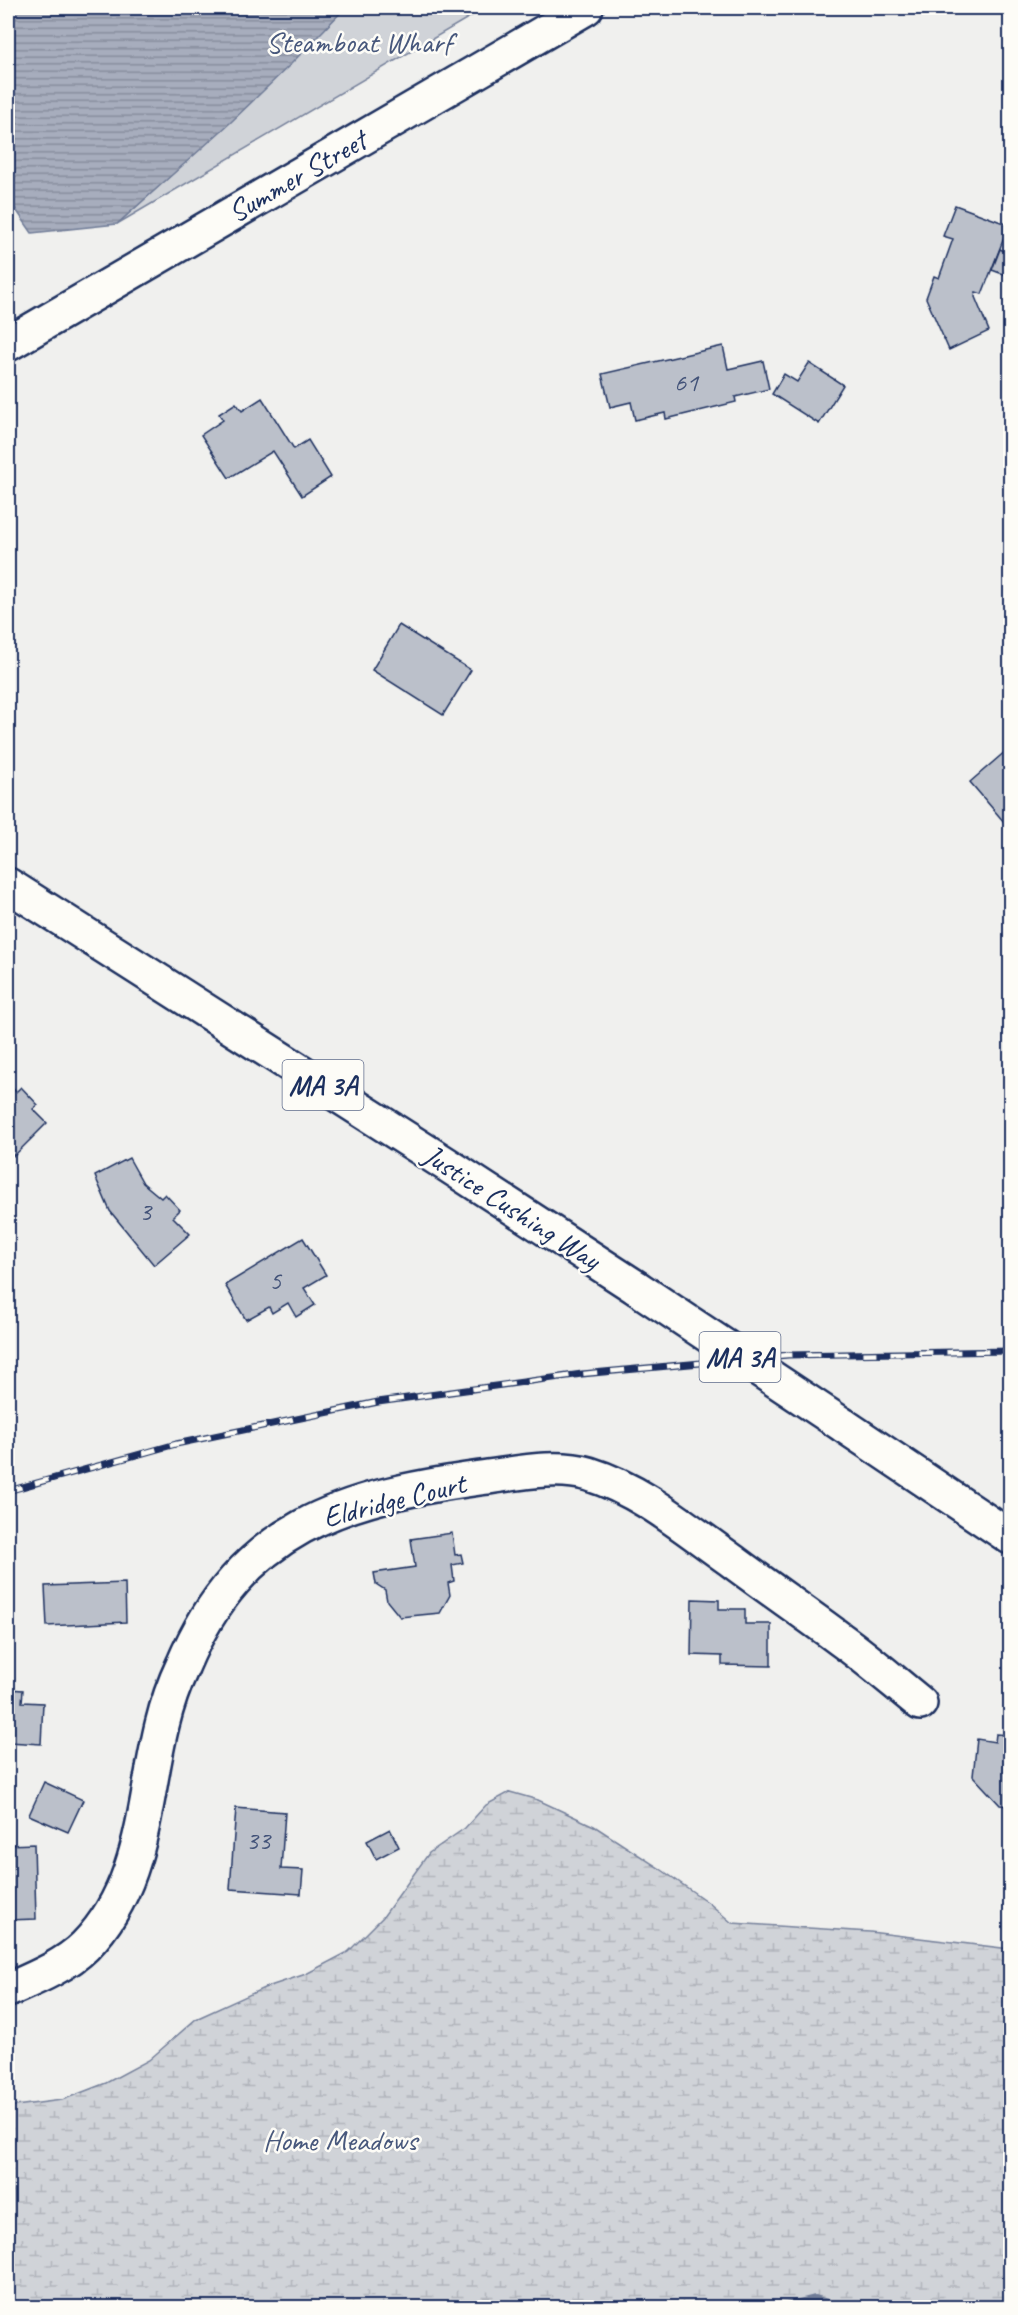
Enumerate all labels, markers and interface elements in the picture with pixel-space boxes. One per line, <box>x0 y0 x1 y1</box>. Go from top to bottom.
park label: Steamboat Wharf <box>266 23 458 61</box>
street label: Summer Street <box>221 119 376 231</box>
house number: 61 <box>674 365 700 399</box>
road number: MA 3A <box>282 1060 364 1110</box>
street label: Justice Cushing Way <box>415 1135 609 1279</box>
house number: 3 <box>139 1194 153 1228</box>
house number: 5 <box>269 1263 283 1297</box>
road number: MA 3A <box>700 1332 780 1382</box>
street label: Eldridge Court <box>319 1463 472 1536</box>
house number: 33 <box>246 1823 272 1857</box>
park label: Home Meadows <box>263 2121 420 2159</box>

